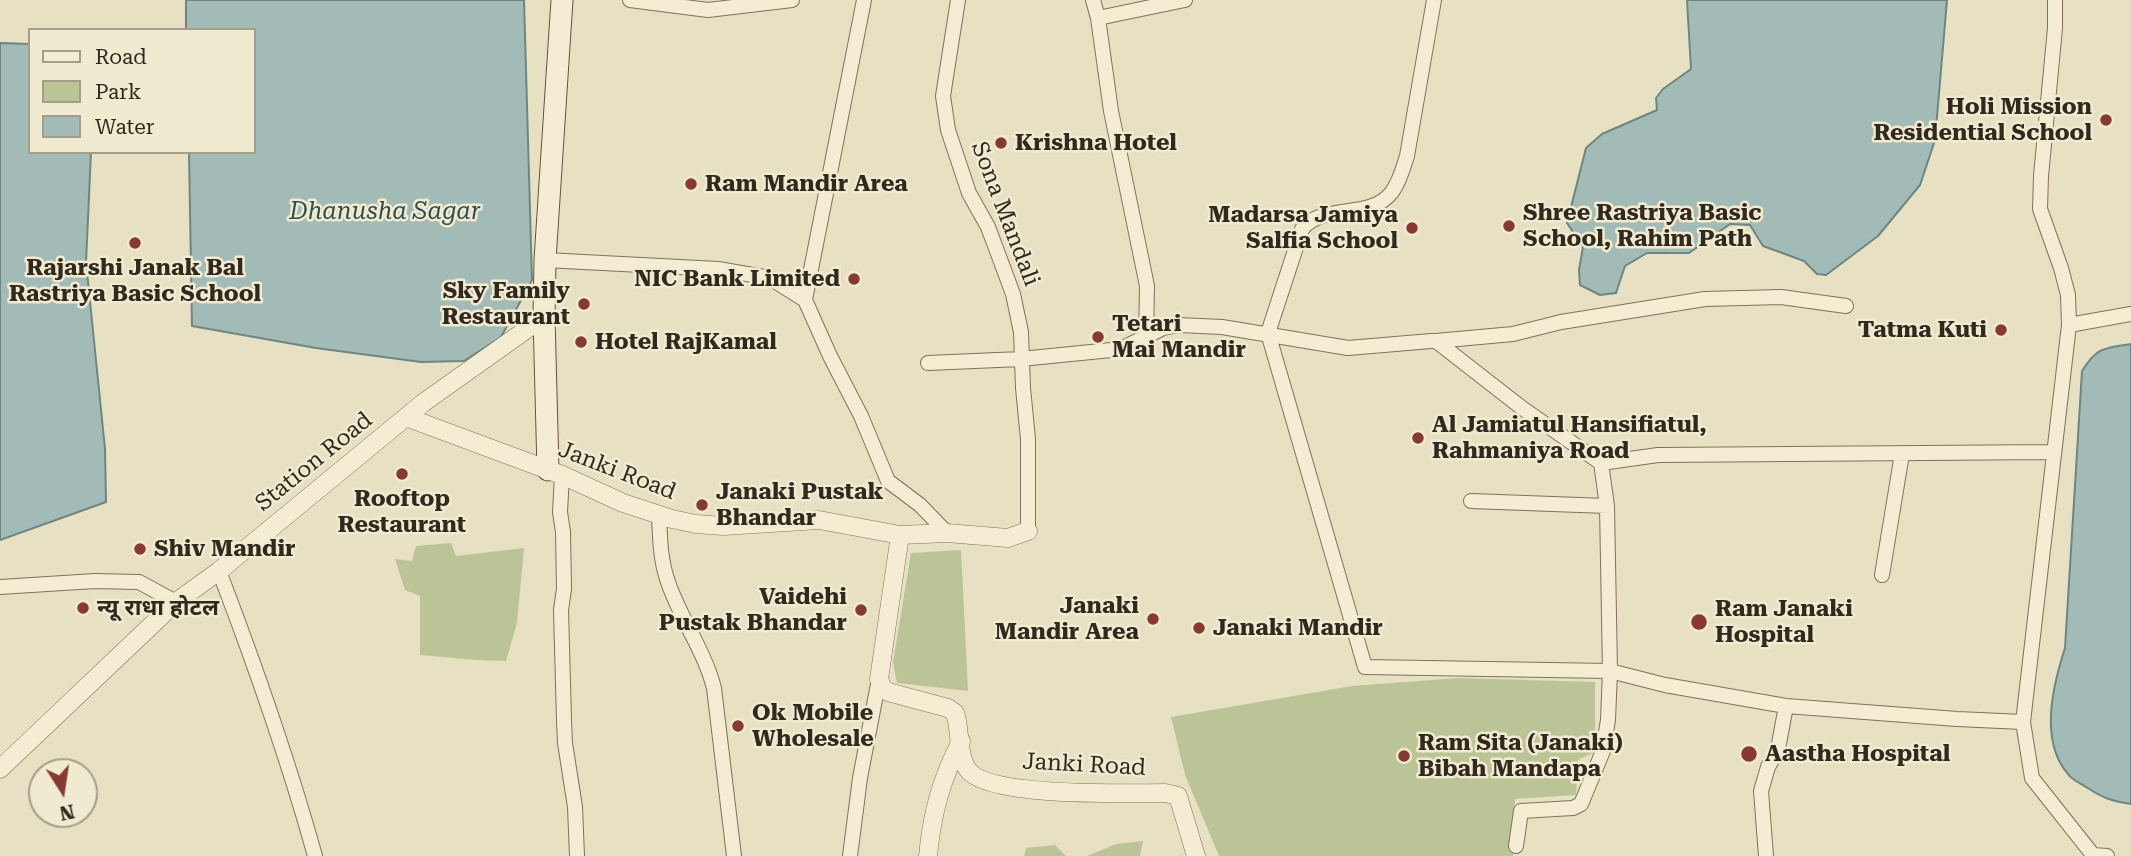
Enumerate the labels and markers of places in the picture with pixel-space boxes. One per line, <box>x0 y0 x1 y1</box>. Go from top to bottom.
place label: Holi Mission Residential School <box>1873 93 2092 147</box>
marker: Holi Mission Residential School <box>2098 112 2114 128</box>
place label: Krishna Hotel <box>1015 129 1177 157</box>
marker: Krishna Hotel <box>993 135 1009 151</box>
place label: Ram Mandir Area <box>705 170 908 198</box>
marker: Ram Mandir Area <box>683 176 699 192</box>
place label: Shree Rastriya Basic School, Rahim Path <box>1523 199 1762 253</box>
place label: Madarsa Jamiya Salfia School <box>1208 201 1398 255</box>
marker: Shree Rastriya Basic School, Rahim Path <box>1501 218 1517 234</box>
marker: Madarsa Jamiya Salfia School <box>1404 220 1420 236</box>
marker: Rajarshi Janak Bal Rastriya Basic School <box>127 235 143 251</box>
place label: Rajarshi Janak Bal Rastriya Basic School <box>9 254 261 308</box>
place label: NIC Bank Limited <box>634 265 840 293</box>
marker: NIC Bank Limited <box>846 271 862 287</box>
place label: Sky Family Restaurant <box>442 277 570 331</box>
marker: Sky Family Restaurant <box>576 296 592 312</box>
place label: Tetari Mai Mandir <box>1112 310 1246 364</box>
place label: Tatma Kuti <box>1858 316 1987 344</box>
marker: Tatma Kuti <box>1993 322 2009 338</box>
place label: Hotel RajKamal <box>595 328 777 356</box>
marker: Tetari Mai Mandir <box>1090 329 1106 345</box>
marker: Hotel RajKamal <box>573 334 589 350</box>
place label: Al Jamiatul Hansifiatul, Rahmaniya Road <box>1432 411 1707 465</box>
marker: Al Jamiatul Hansifiatul, Rahmaniya Road <box>1410 430 1426 446</box>
marker: Rooftop Restaurant <box>394 466 410 482</box>
place label: Janaki Pustak Bhandar <box>716 478 883 532</box>
place label: Rooftop Restaurant <box>338 485 466 539</box>
marker: Janaki Pustak Bhandar <box>694 497 710 513</box>
place label: Shiv Mandir <box>154 535 296 563</box>
marker: Shiv Mandir <box>132 541 148 557</box>
place label: Vaidehi Pustak Bhandar <box>659 583 847 637</box>
place label: Janaki Mandir Area <box>995 592 1139 646</box>
place label: न्यू राधा होटल <box>97 594 219 622</box>
place label: Ram Janaki Hospital <box>1715 595 1853 649</box>
marker: न्यू राधा होटल <box>75 600 91 616</box>
marker: Vaidehi Pustak Bhandar <box>853 602 869 618</box>
marker: Janaki Mandir Area <box>1145 611 1161 627</box>
marker: Ram Janaki Hospital <box>1689 612 1709 632</box>
place label: Janaki Mandir <box>1213 614 1383 642</box>
marker: Janaki Mandir <box>1191 620 1207 636</box>
place label: Ok Mobile Wholesale <box>752 699 874 753</box>
marker: Ok Mobile Wholesale <box>730 718 746 734</box>
place label: Ram Sita (Janaki) Bibah Mandapa <box>1418 729 1623 783</box>
place label: Aastha Hospital <box>1765 740 1950 768</box>
marker: Aastha Hospital <box>1739 744 1759 764</box>
marker: Ram Sita (Janaki) Bibah Mandapa <box>1396 748 1412 764</box>

